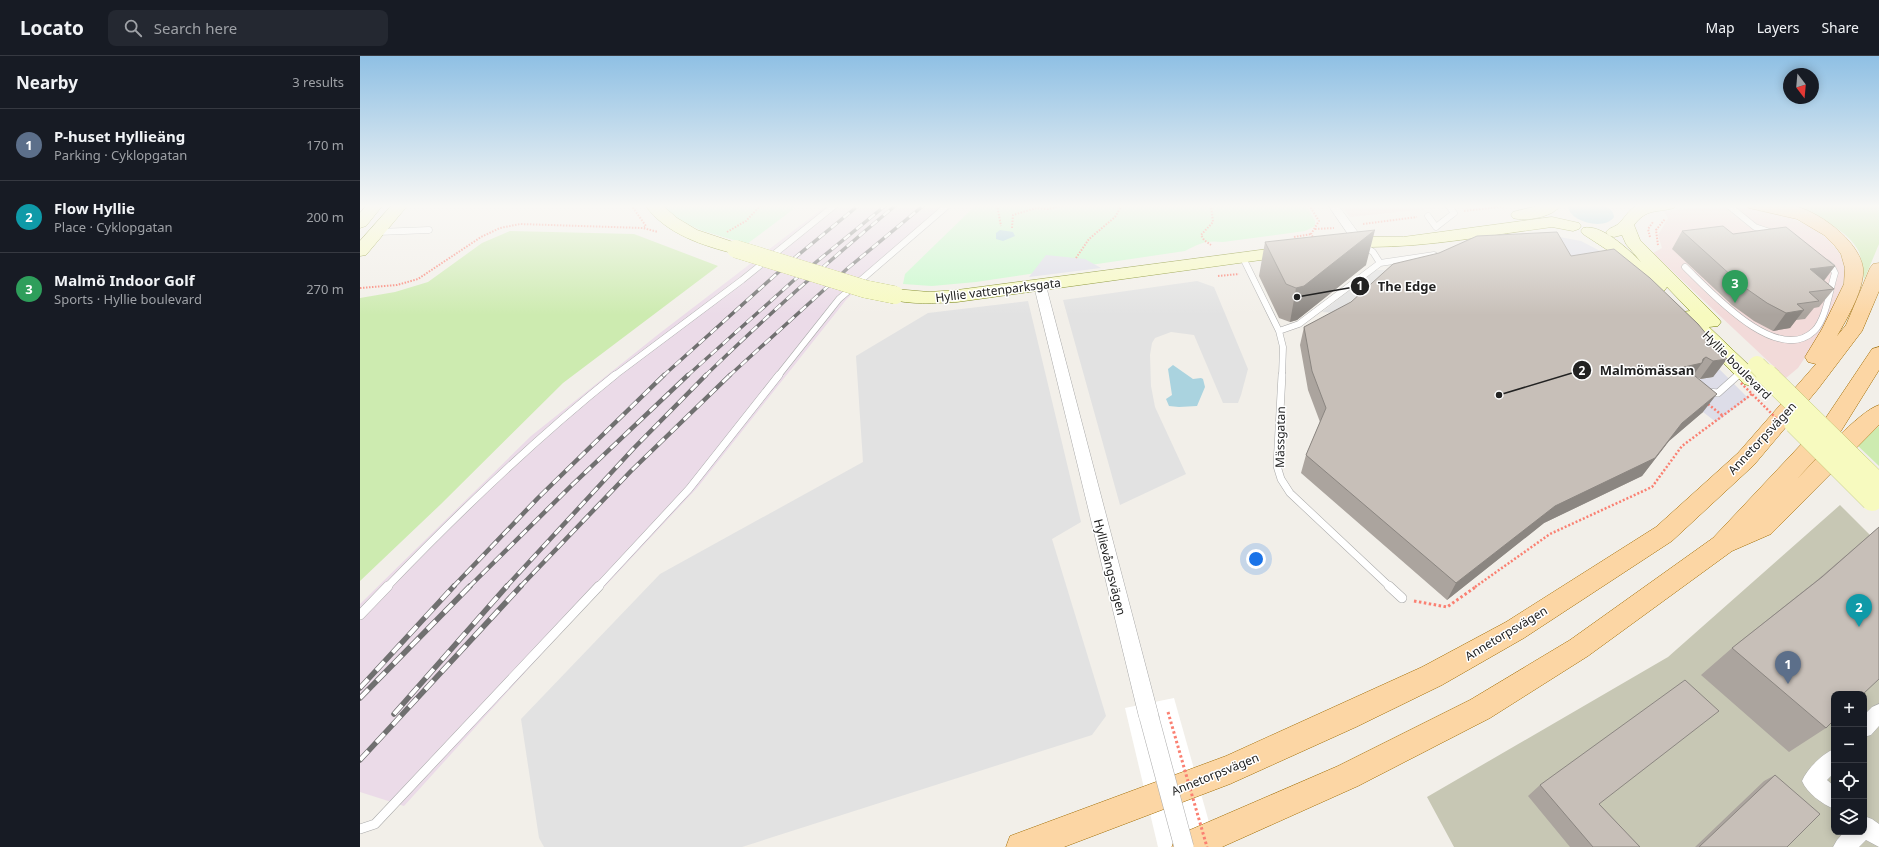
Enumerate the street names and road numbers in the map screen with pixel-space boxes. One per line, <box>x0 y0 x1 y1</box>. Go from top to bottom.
street label: Hyllie vattenparksgata <box>934 274 1062 306</box>
street label: Hyllie boulevard <box>1699 327 1775 403</box>
street label: Annetorpsvägen <box>1724 398 1800 478</box>
street label: Mässgatan <box>1271 406 1289 468</box>
street label: Hyllievångsvägen <box>1090 517 1130 617</box>
street label: Annetorpsvägen <box>1462 602 1550 664</box>
street label: Annetorpsvägen <box>1169 749 1261 799</box>

